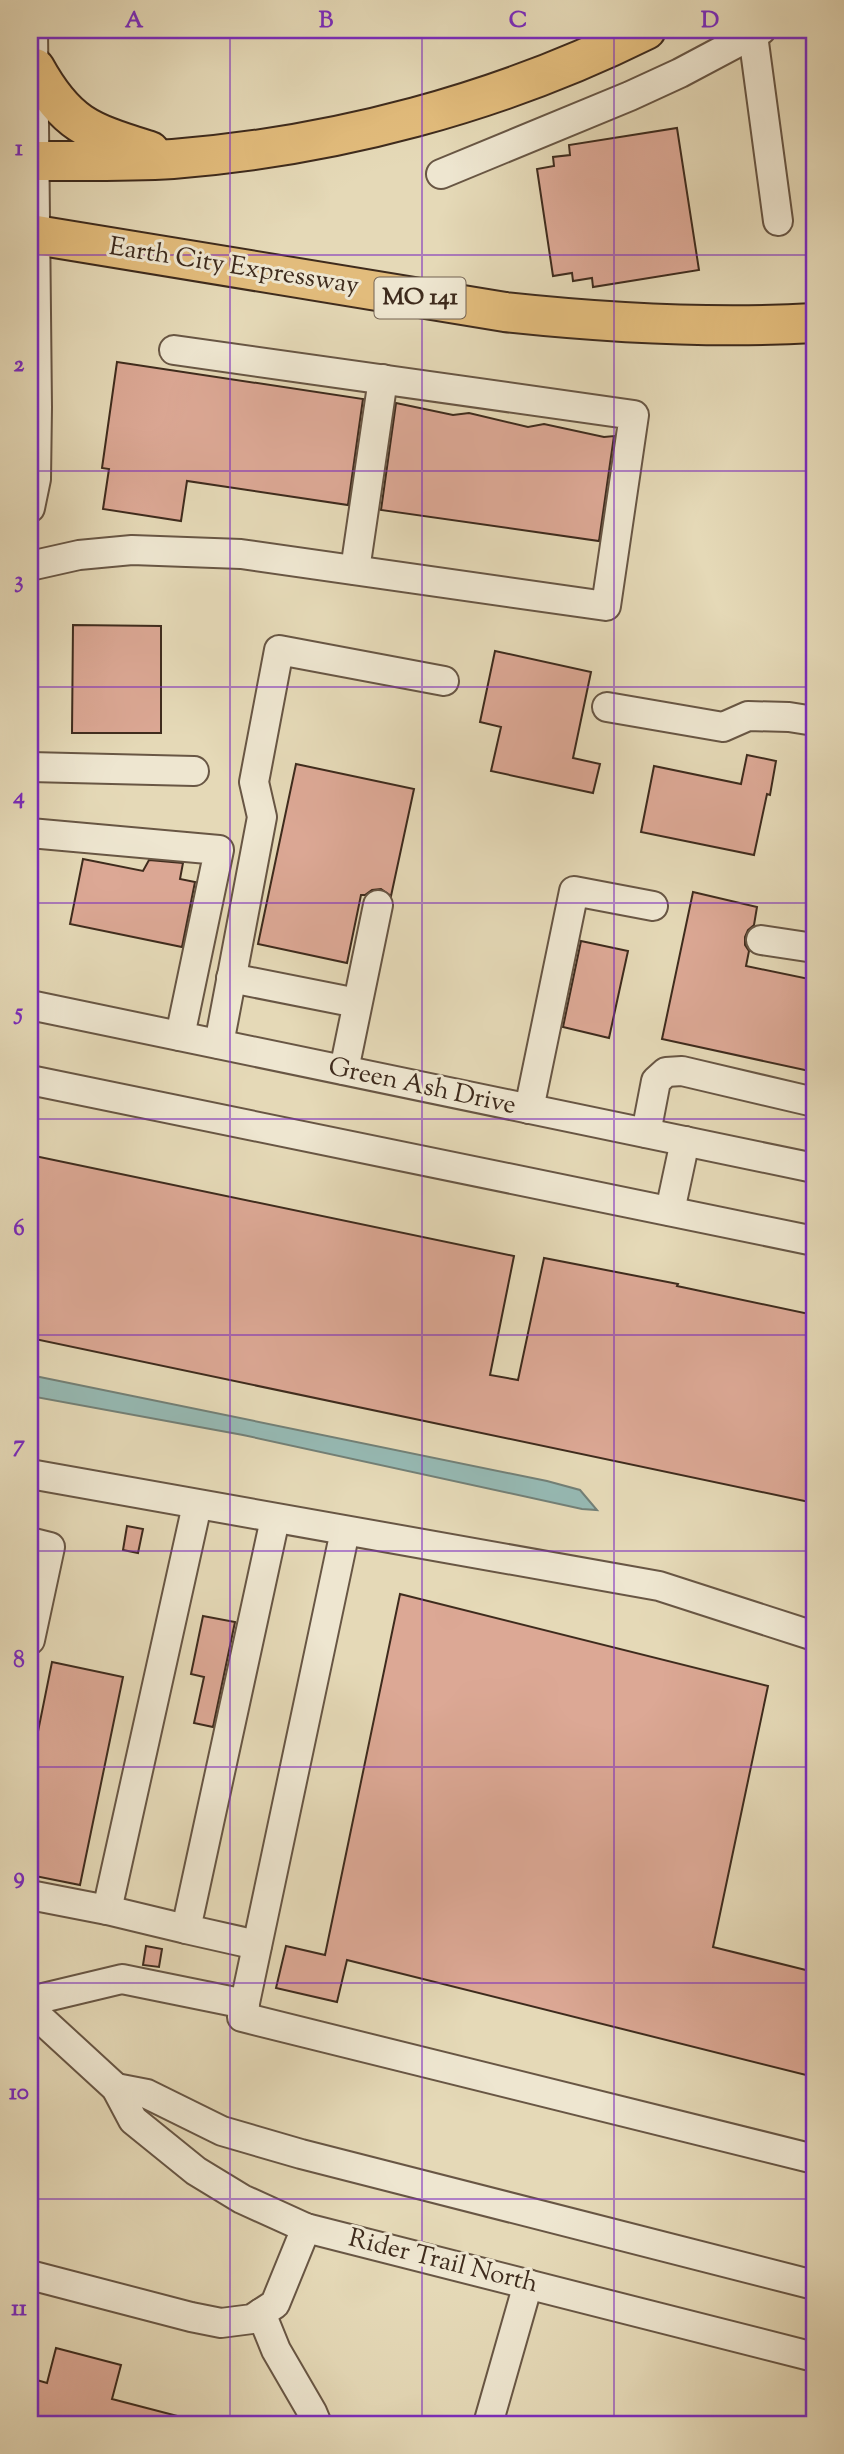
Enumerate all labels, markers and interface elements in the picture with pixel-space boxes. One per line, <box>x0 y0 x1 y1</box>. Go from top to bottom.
text: A <box>125 5 144 38</box>
text: B <box>319 5 334 38</box>
text: C <box>509 5 527 38</box>
text: D <box>701 5 719 38</box>
text: 1 <box>15 133 23 166</box>
street label: Earth City Expressway <box>106 229 362 305</box>
road number: MO 141 <box>374 278 466 318</box>
text: 2 <box>14 349 25 382</box>
text: 3 <box>14 565 24 598</box>
text: 4 <box>12 781 25 814</box>
text: 5 <box>13 997 23 1030</box>
street label: Green Ash Drive <box>325 1049 519 1125</box>
text: 6 <box>13 1213 25 1246</box>
text: 7 <box>13 1429 25 1462</box>
text: 8 <box>13 1645 25 1678</box>
text: 9 <box>13 1861 25 1894</box>
text: 10 <box>9 2077 29 2110</box>
street label: Rider Trail North <box>344 2221 542 2303</box>
text: 11 <box>11 2293 27 2326</box>

